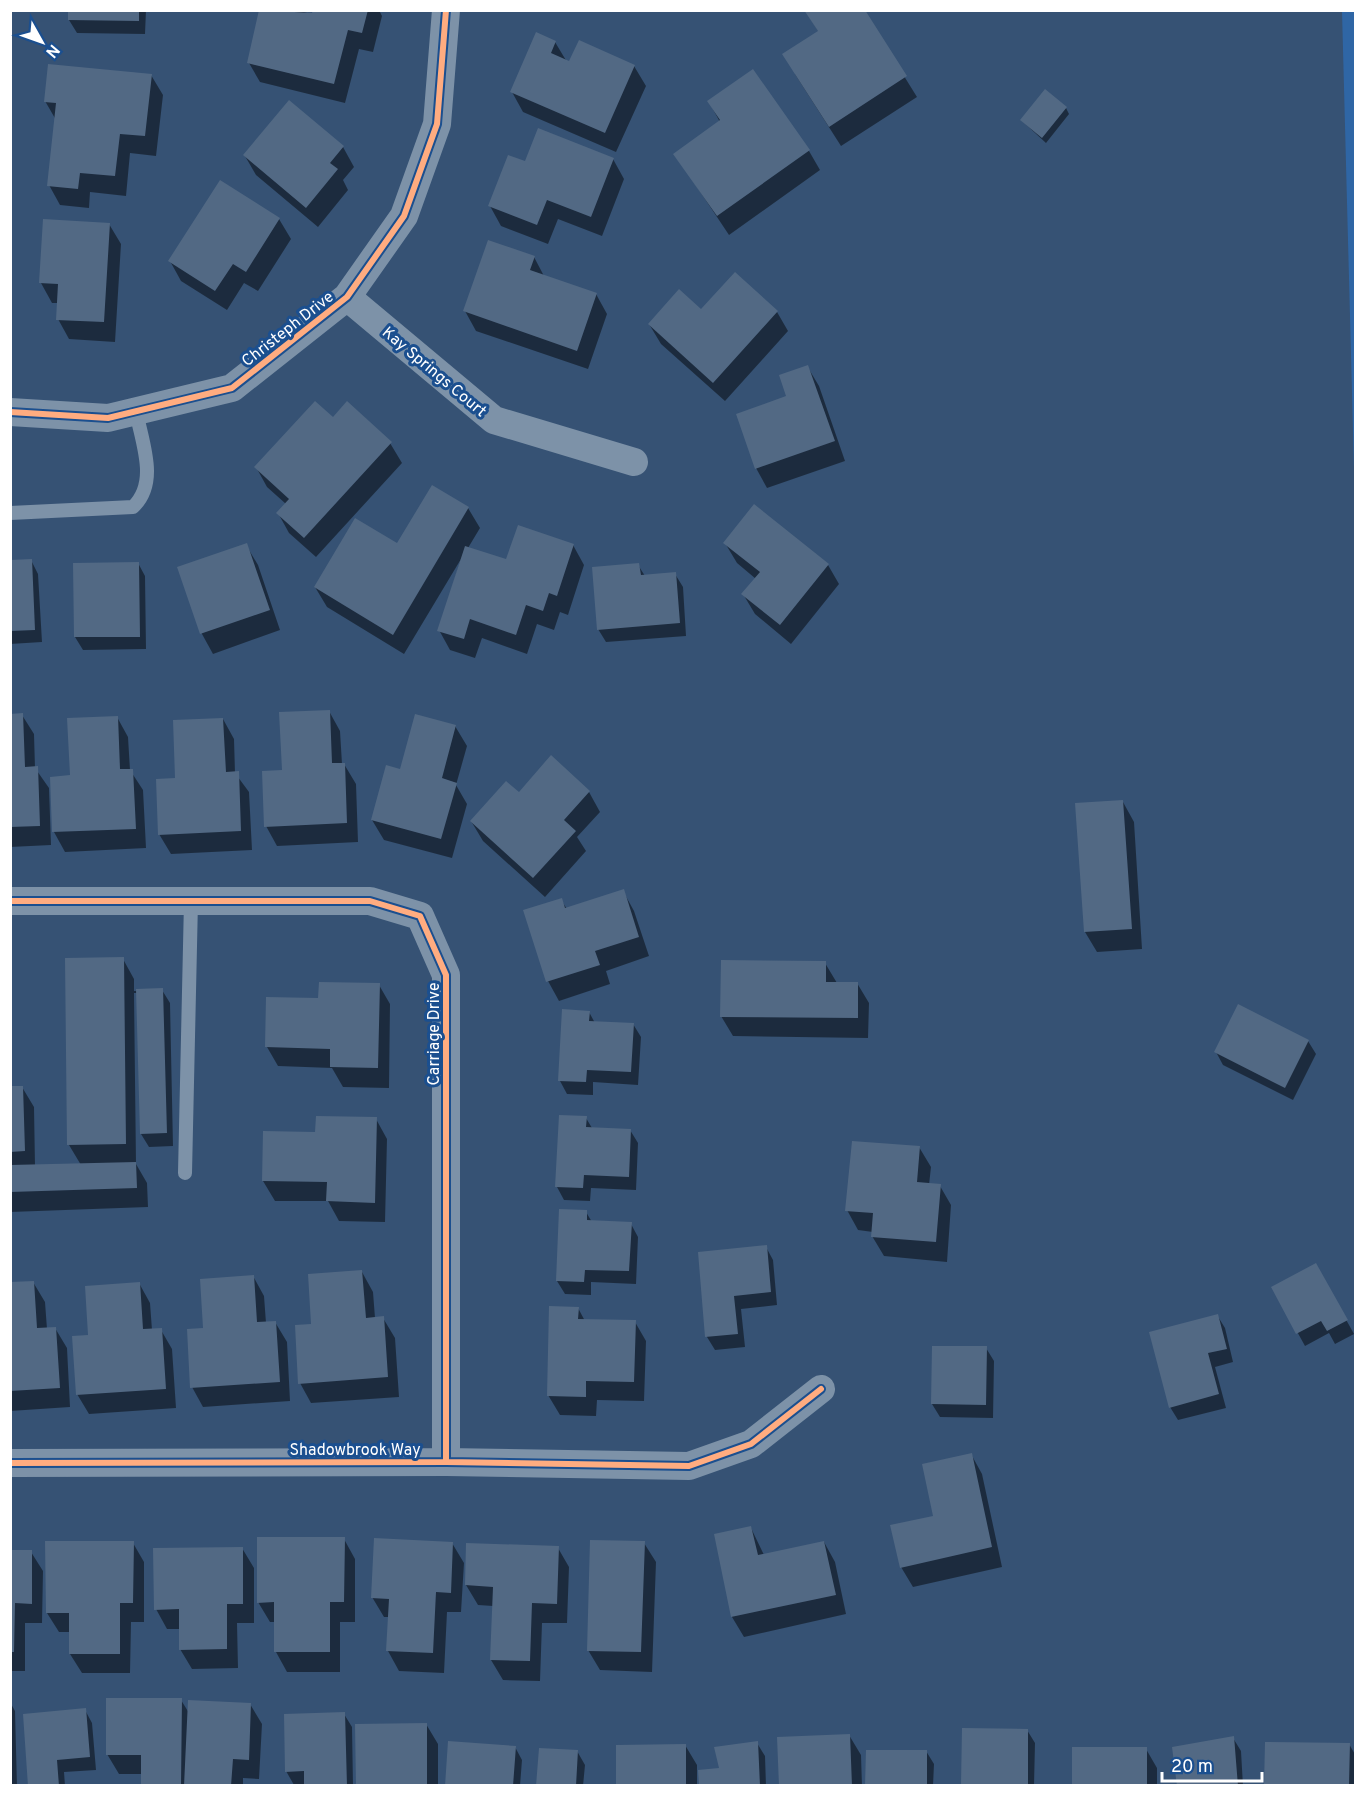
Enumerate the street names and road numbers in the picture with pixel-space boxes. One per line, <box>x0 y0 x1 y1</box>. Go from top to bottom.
street label: Christeph Drive <box>238 287 338 372</box>
street label: Kay Springs Court <box>377 323 490 422</box>
street label: Carriage Drive <box>425 982 445 1086</box>
street label: Shadowbrook Way <box>289 1441 421 1461</box>

